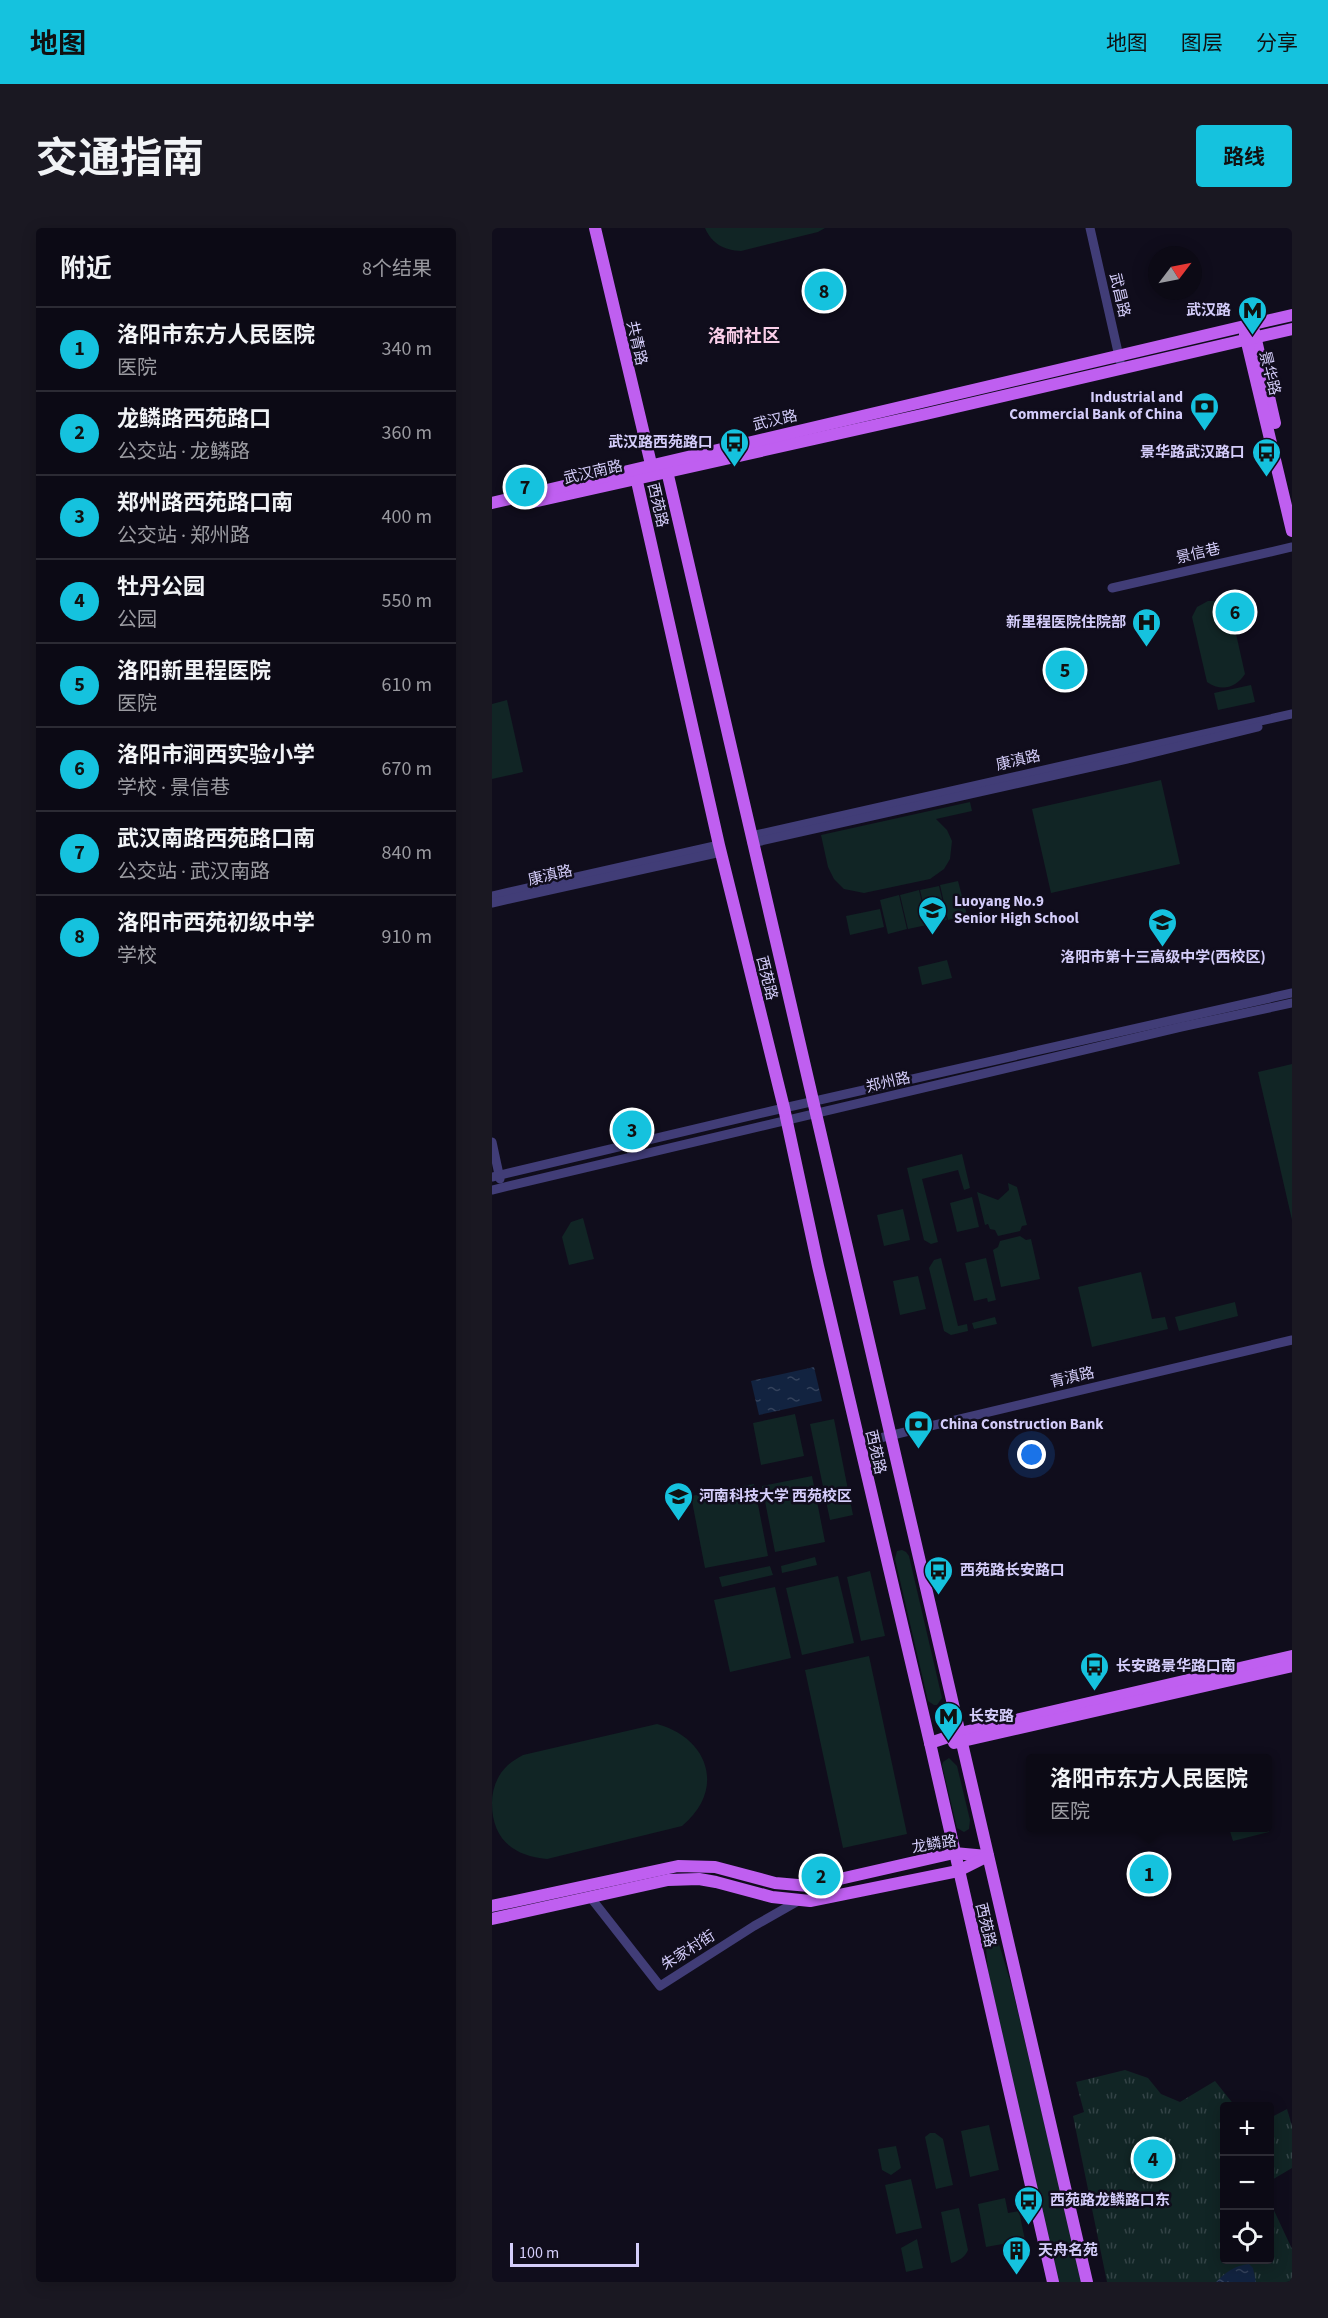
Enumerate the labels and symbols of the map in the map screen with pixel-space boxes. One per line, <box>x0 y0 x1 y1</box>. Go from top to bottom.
north arrow <box>1148 246 1202 300</box>
pin: 8 <box>804 268 844 314</box>
street label: 武昌路 <box>1104 271 1135 319</box>
metro station icon: 武汉路 <box>1236 294 1268 336</box>
place label: 武汉路 <box>1186 300 1231 321</box>
street label: 共青路 <box>621 319 652 367</box>
district label: 洛耐社区 <box>708 324 780 349</box>
street label: 景华路 <box>1254 349 1285 398</box>
place label: Industrial and Commercial Bank of China <box>1009 387 1183 425</box>
bank icon: Industrial and Commercial Bank of China <box>1188 390 1220 432</box>
street label: 武汉路 <box>751 405 799 436</box>
bus stop icon: 武汉路西苑路口 <box>718 426 750 468</box>
place label: 武汉路西苑路口 <box>608 432 713 453</box>
bus stop icon: 景华路武汉路口 <box>1250 436 1282 478</box>
place label: 景华路武汉路口 <box>1140 442 1245 463</box>
street label: 武汉南路 <box>562 456 625 489</box>
pin: 7 <box>506 464 544 510</box>
street label: 西苑路 <box>642 481 673 529</box>
street label: 景信巷 <box>1174 538 1222 569</box>
pin: 6 <box>1216 590 1254 634</box>
hospital icon: 新里程医院住院部 <box>1131 606 1163 648</box>
place label: 新里程医院住院部 <box>1006 612 1126 633</box>
pin: 5 <box>1046 648 1084 692</box>
street label: 康滇路 <box>994 745 1042 776</box>
street label: 康滇路 <box>526 860 574 891</box>
place label: Luoyang No.9 Senior High School <box>954 891 1080 929</box>
school or university icon: Luoyang No.9 Senior High School <box>917 894 949 936</box>
school or university icon: 洛阳市第十三高级中学(西校区) <box>1147 906 1179 948</box>
place label: 洛阳市第十三高级中学(西校区) <box>1060 947 1266 968</box>
street label: 西苑路 <box>751 954 782 1003</box>
street label: 郑州路 <box>864 1067 912 1098</box>
pin: 3 <box>612 1108 652 1152</box>
street label: 青滇路 <box>1048 1362 1096 1393</box>
bank icon: China Construction Bank <box>903 1408 935 1450</box>
place label: China Construction Bank <box>940 1414 1104 1435</box>
street label: 西苑路 <box>860 1428 891 1476</box>
your location <box>1017 1440 1046 1469</box>
school or university icon: 河南科技大学 西苑校区 <box>662 1480 694 1522</box>
place label: 河南科技大学 西苑校区 <box>699 1486 852 1507</box>
bus stop icon: 西苑路长安路口 <box>923 1554 955 1596</box>
place label: 西苑路长安路口 <box>960 1560 1065 1581</box>
bus stop icon: 长安路景华路口南 <box>1079 1650 1111 1692</box>
place label: 长安路景华路口南 <box>1116 1656 1236 1677</box>
metro station icon: 长安路 <box>932 1700 964 1742</box>
place label: 长安路 <box>969 1706 1014 1727</box>
street label: 龙鳞路 <box>910 1831 958 1858</box>
pin: 1 <box>1130 1852 1168 1896</box>
pin: 2 <box>802 1854 840 1898</box>
street label: 西苑路 <box>970 1901 1001 1949</box>
street label: 朱家村街 <box>657 1926 719 1975</box>
pin: 4 <box>1134 2136 1172 2182</box>
bus stop icon: 西苑路龙鳞路口东 <box>1013 2184 1045 2226</box>
place label: 西苑路龙鳞路口东 <box>1050 2190 1170 2211</box>
building icon: 天舟名苑 <box>1001 2234 1033 2276</box>
scale bar <box>510 2240 639 2268</box>
place label: 天舟名苑 <box>1038 2240 1098 2261</box>

